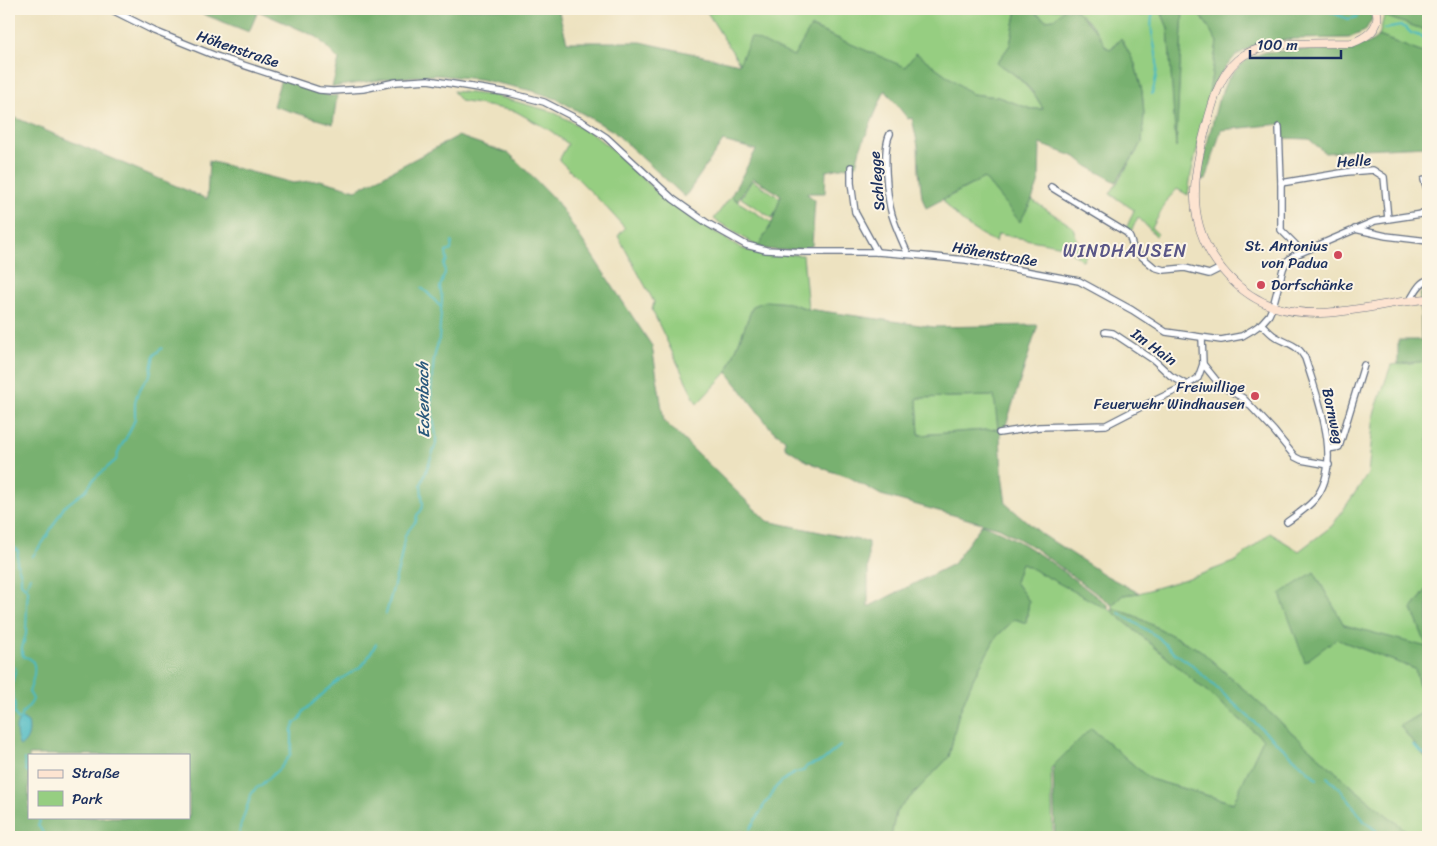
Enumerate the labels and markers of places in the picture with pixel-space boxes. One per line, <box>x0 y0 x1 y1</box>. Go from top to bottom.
place label: St. Antonius von Padua <box>1245 233 1328 276</box>
marker: St. Antonius von Padua <box>1332 249 1344 261</box>
place label: Dorfschänke <box>1271 272 1353 298</box>
marker: Dorfschänke <box>1255 279 1267 291</box>
place label: Freiwillige Feuerwehr Windhausen <box>1094 374 1245 417</box>
marker: Freiwillige Feuerwehr Windhausen <box>1249 390 1261 402</box>

